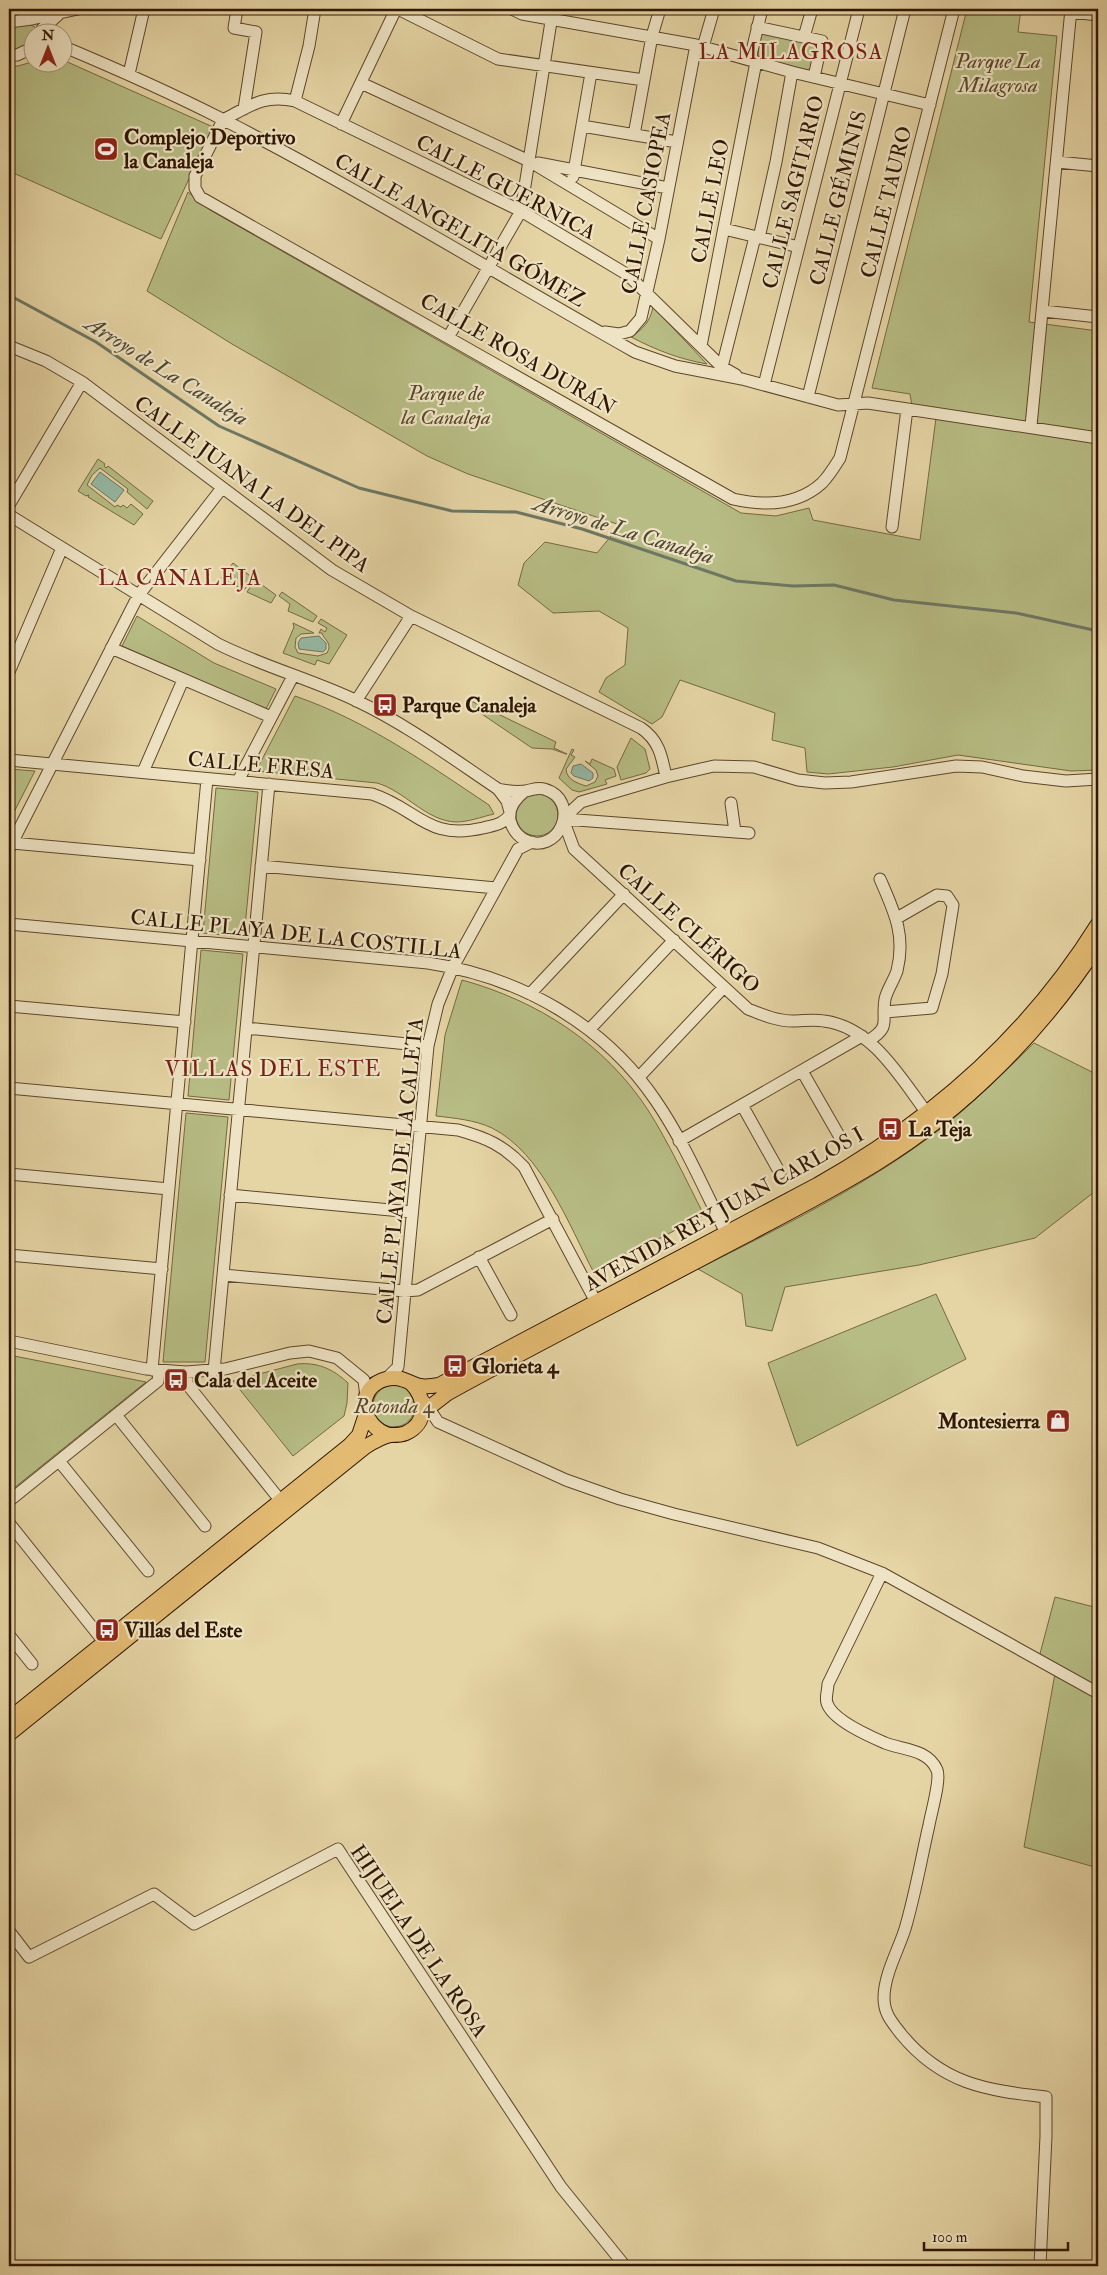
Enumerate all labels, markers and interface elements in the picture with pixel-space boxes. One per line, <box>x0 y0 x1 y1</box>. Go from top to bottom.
north arrow <box>22 22 72 72</box>
text: N <box>41 27 55 44</box>
district label: LA MILAGROSA <box>698 38 884 66</box>
park label: Parque La Milagrosa <box>954 48 1041 99</box>
street label: CALLE SAGITARIO <box>756 93 831 292</box>
street label: CALLE GÉMINIS <box>804 108 873 288</box>
street label: CALLE CASIOPEA <box>616 110 677 297</box>
street label: CALLE TAURO <box>855 123 918 281</box>
place label: Complejo Deportivo la Canaleja <box>123 124 295 175</box>
street label: CALLE GUERNICA <box>411 129 600 246</box>
sports icon: Complejo Deportivo la Canaleja <box>93 136 119 162</box>
street label: CALLE LEO <box>685 137 736 266</box>
street label: CALLE ANGELITA GÓMEZ <box>329 147 590 314</box>
street label: CALLE ROSA DURÁN <box>415 287 621 422</box>
water label: Arroyo de La Canaleja <box>78 308 253 432</box>
park label: Parque de la Canaleja <box>400 380 491 431</box>
street label: CALLE JUANA LA DEL PIPA <box>129 390 375 579</box>
water label: Arroyo de La Canaleja <box>528 489 717 571</box>
district label: LA CANALEJA <box>98 564 262 592</box>
bus stop icon: Parque Canaleja <box>372 692 398 718</box>
place label: Parque Canaleja <box>402 692 538 719</box>
street label: CALLE FRESA <box>187 746 335 785</box>
street label: CALLE CLÉRIGO <box>612 857 766 999</box>
street label: CALLE PLAYA DE LA COSTILLA <box>129 904 463 965</box>
street label: CALLE PLAYA DE LA CALETA <box>371 1016 430 1326</box>
district label: VILLAS DEL ESTE <box>165 1055 381 1083</box>
bus stop icon: La Teja <box>877 1116 903 1142</box>
place label: La Teja <box>908 1116 973 1143</box>
street label: AVENIDA REY JUAN CARLOS I <box>579 1121 869 1298</box>
bus stop icon: Glorieta 4 <box>442 1353 468 1379</box>
place label: Glorieta 4 <box>472 1353 560 1380</box>
bus stop icon: Cala del Aceite <box>163 1367 189 1393</box>
place label: Cala del Aceite <box>194 1367 317 1394</box>
park label: Rotonda 4 <box>353 1393 435 1420</box>
place label: Montesierra <box>937 1408 1041 1435</box>
shop icon: Montesierra <box>1045 1408 1071 1434</box>
bus stop icon: Villas del Este <box>94 1617 120 1643</box>
place label: Villas del Este <box>123 1617 242 1644</box>
street label: HIJUELA DE LA ROSA <box>344 1840 493 2043</box>
scale bar <box>924 2220 1068 2252</box>
text: 100 m <box>932 2228 968 2247</box>

